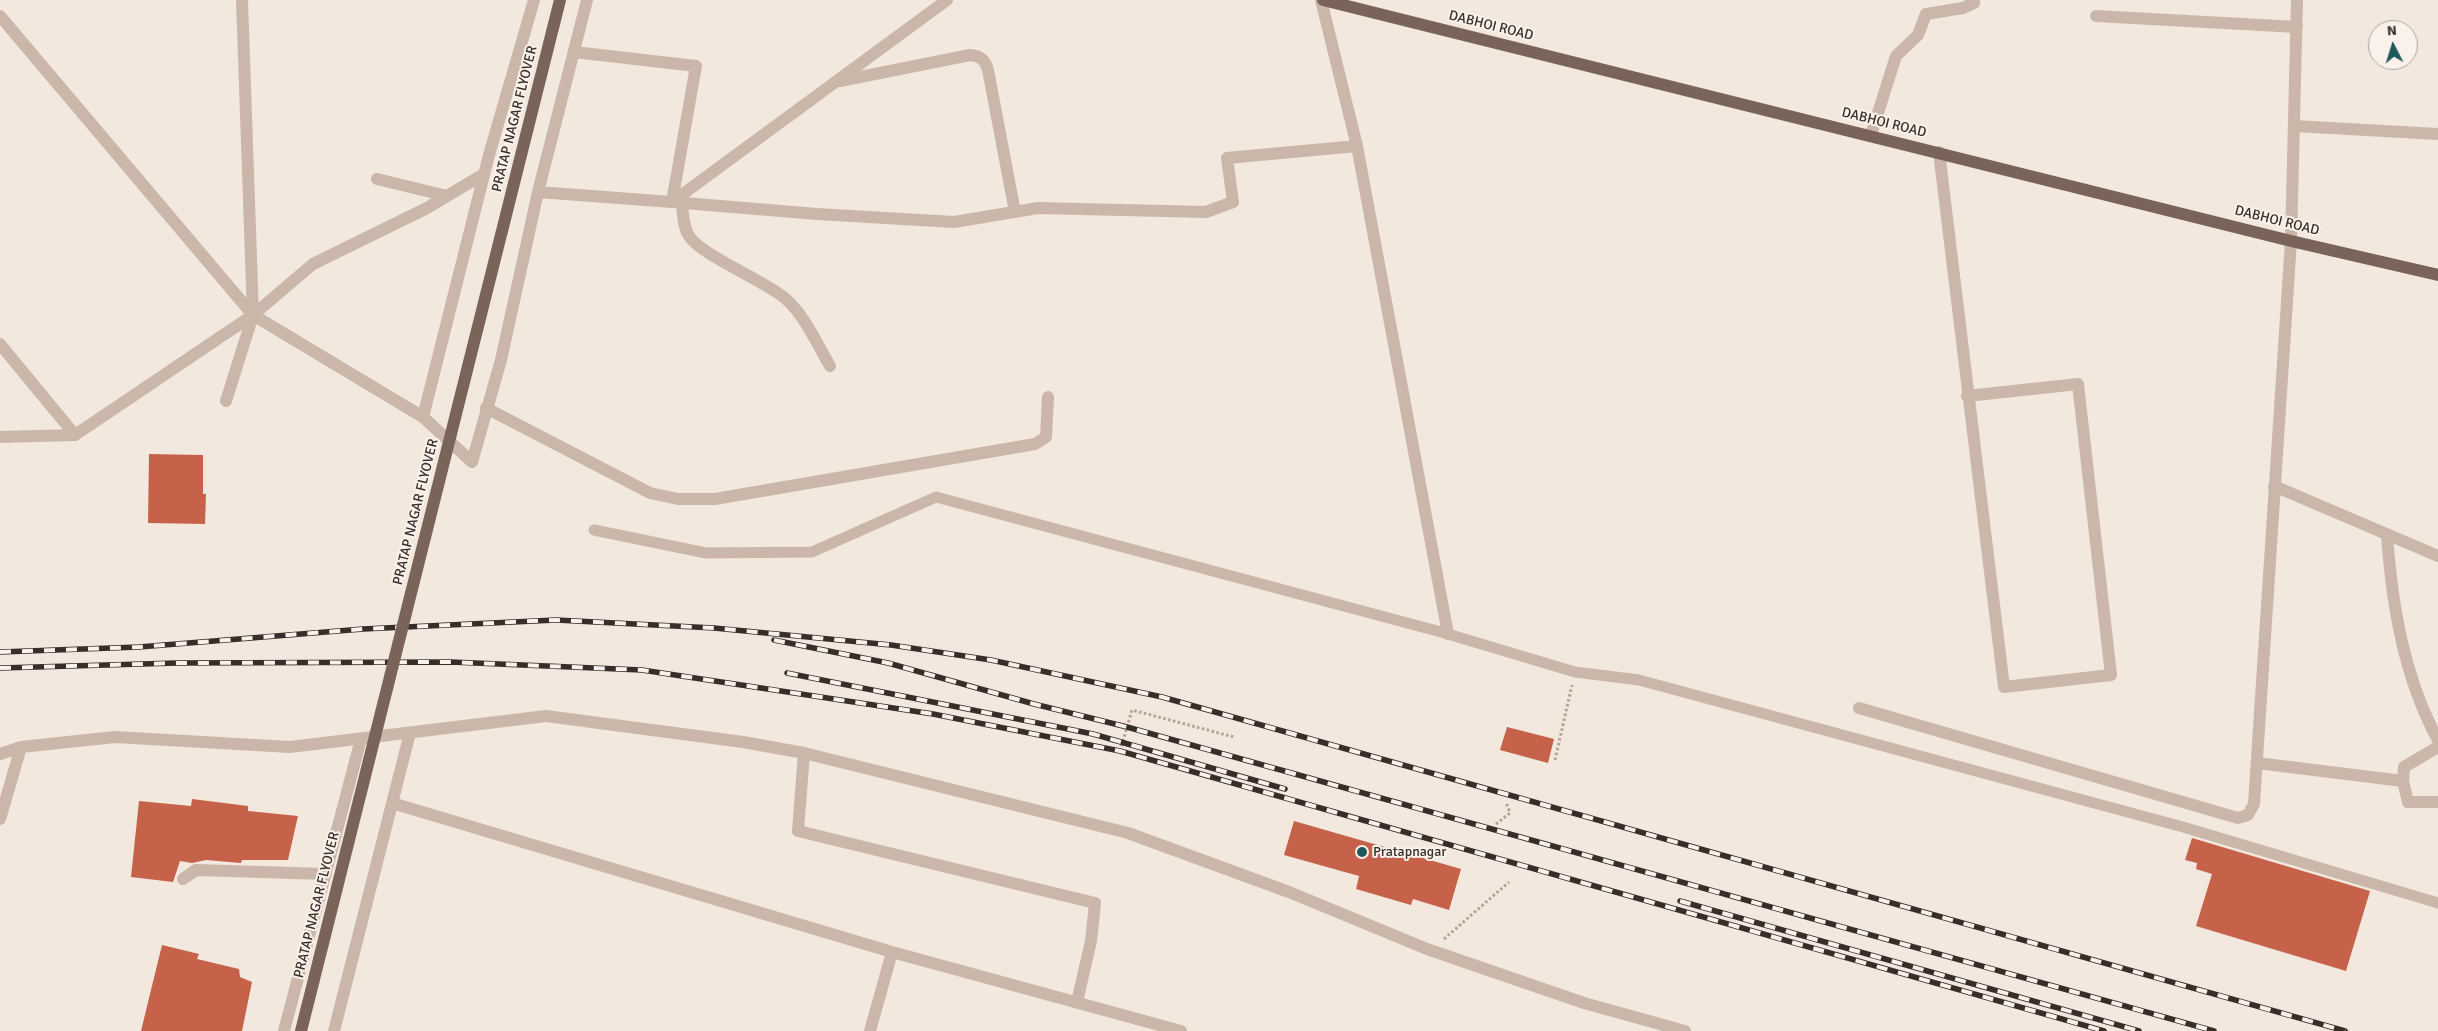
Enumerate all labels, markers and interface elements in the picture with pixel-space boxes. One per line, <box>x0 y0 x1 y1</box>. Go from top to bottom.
street label: DABHOI ROAD <box>1447 7 1535 45</box>
north arrow <box>2368 20 2418 70</box>
text: N <box>2386 22 2397 39</box>
street label: PRATAP NAGAR FLYOVER <box>489 44 541 194</box>
street label: DABHOI ROAD <box>1840 104 1928 142</box>
street label: DABHOI ROAD <box>2233 202 2321 240</box>
street label: PRATAP NAGAR FLYOVER <box>390 437 442 587</box>
street label: PRATAP NAGAR FLYOVER <box>291 830 343 980</box>
place label: Pratapnagar <box>1373 844 1446 860</box>
marker: Pratapnagar <box>1355 845 1369 859</box>

